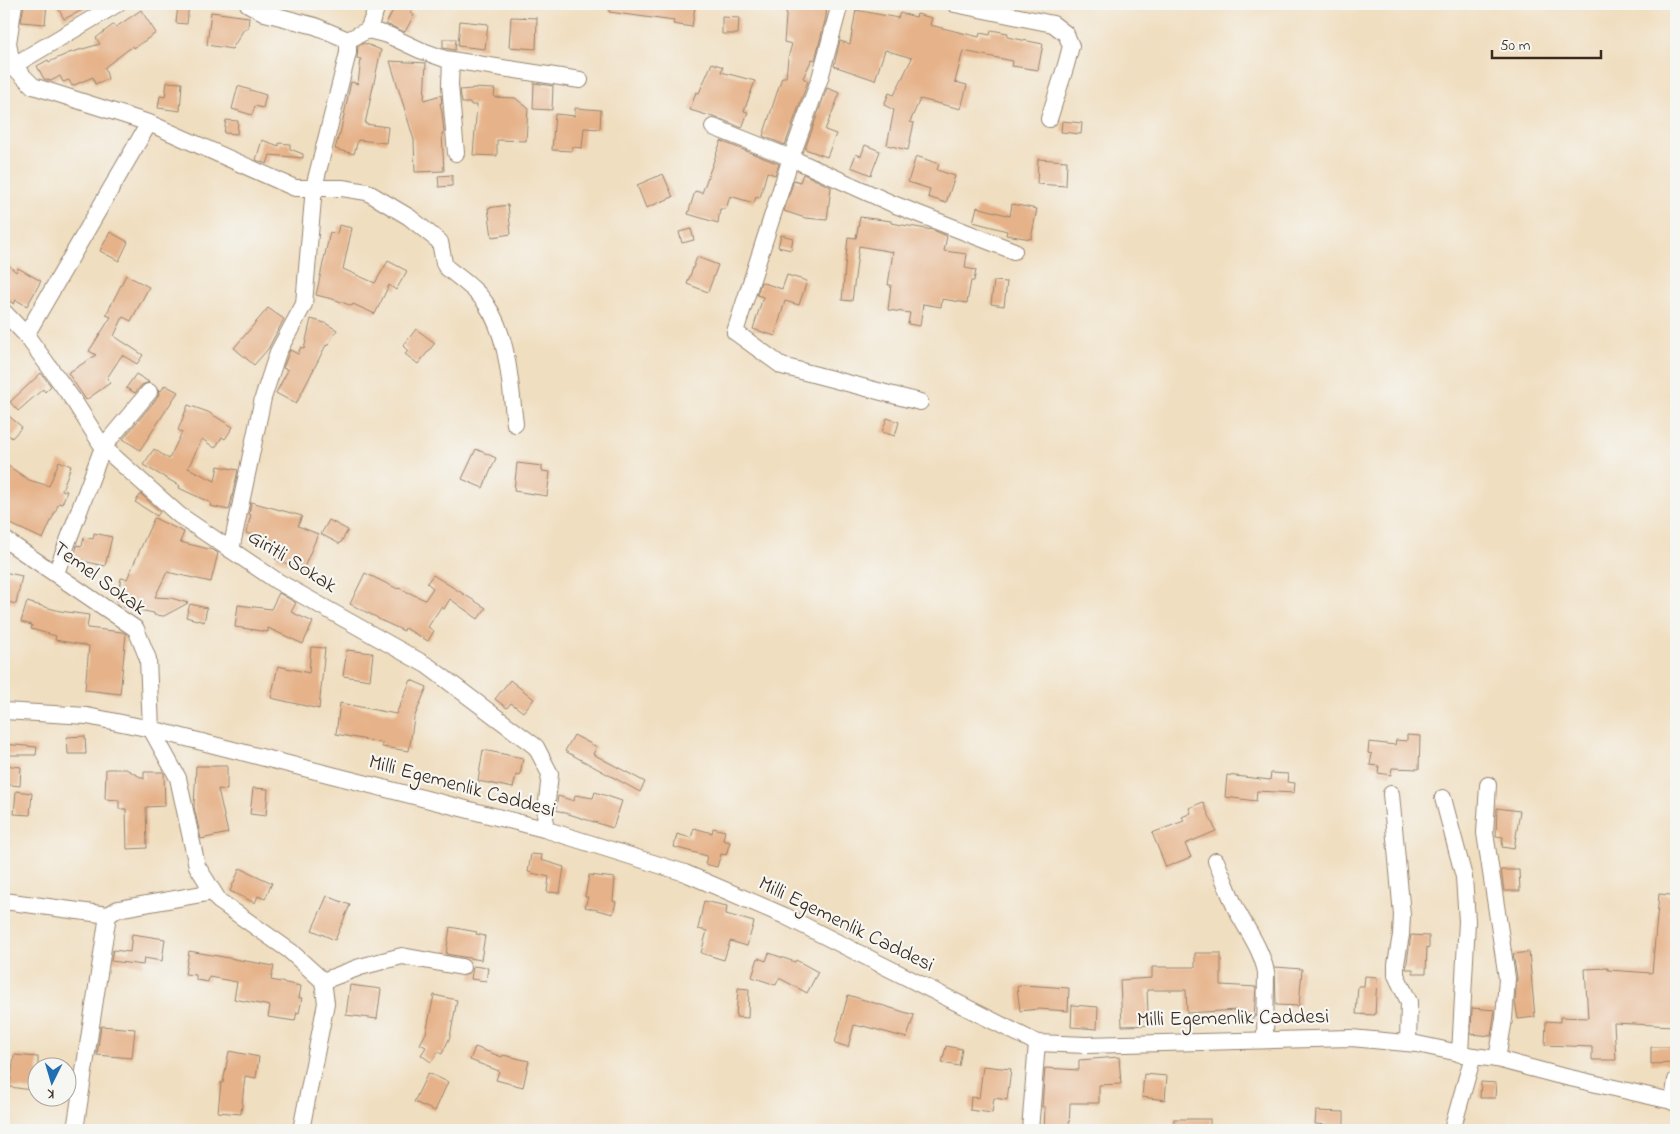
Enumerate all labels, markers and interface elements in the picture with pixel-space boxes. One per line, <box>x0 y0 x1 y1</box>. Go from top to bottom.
scale bar <box>1492 28 1601 60</box>
text: 50 m <box>1500 35 1531 57</box>
street label: Giritli Sokak <box>241 523 343 602</box>
street label: Temel Sokak <box>46 535 153 624</box>
street label: Milli Egemenlik Caddesi <box>365 748 559 828</box>
street label: Milli Egemenlik Caddesi <box>752 869 939 982</box>
street label: Milli Egemenlik Caddesi <box>1137 1002 1329 1038</box>
north arrow <box>28 1056 78 1106</box>
text: K <box>45 1083 55 1104</box>

